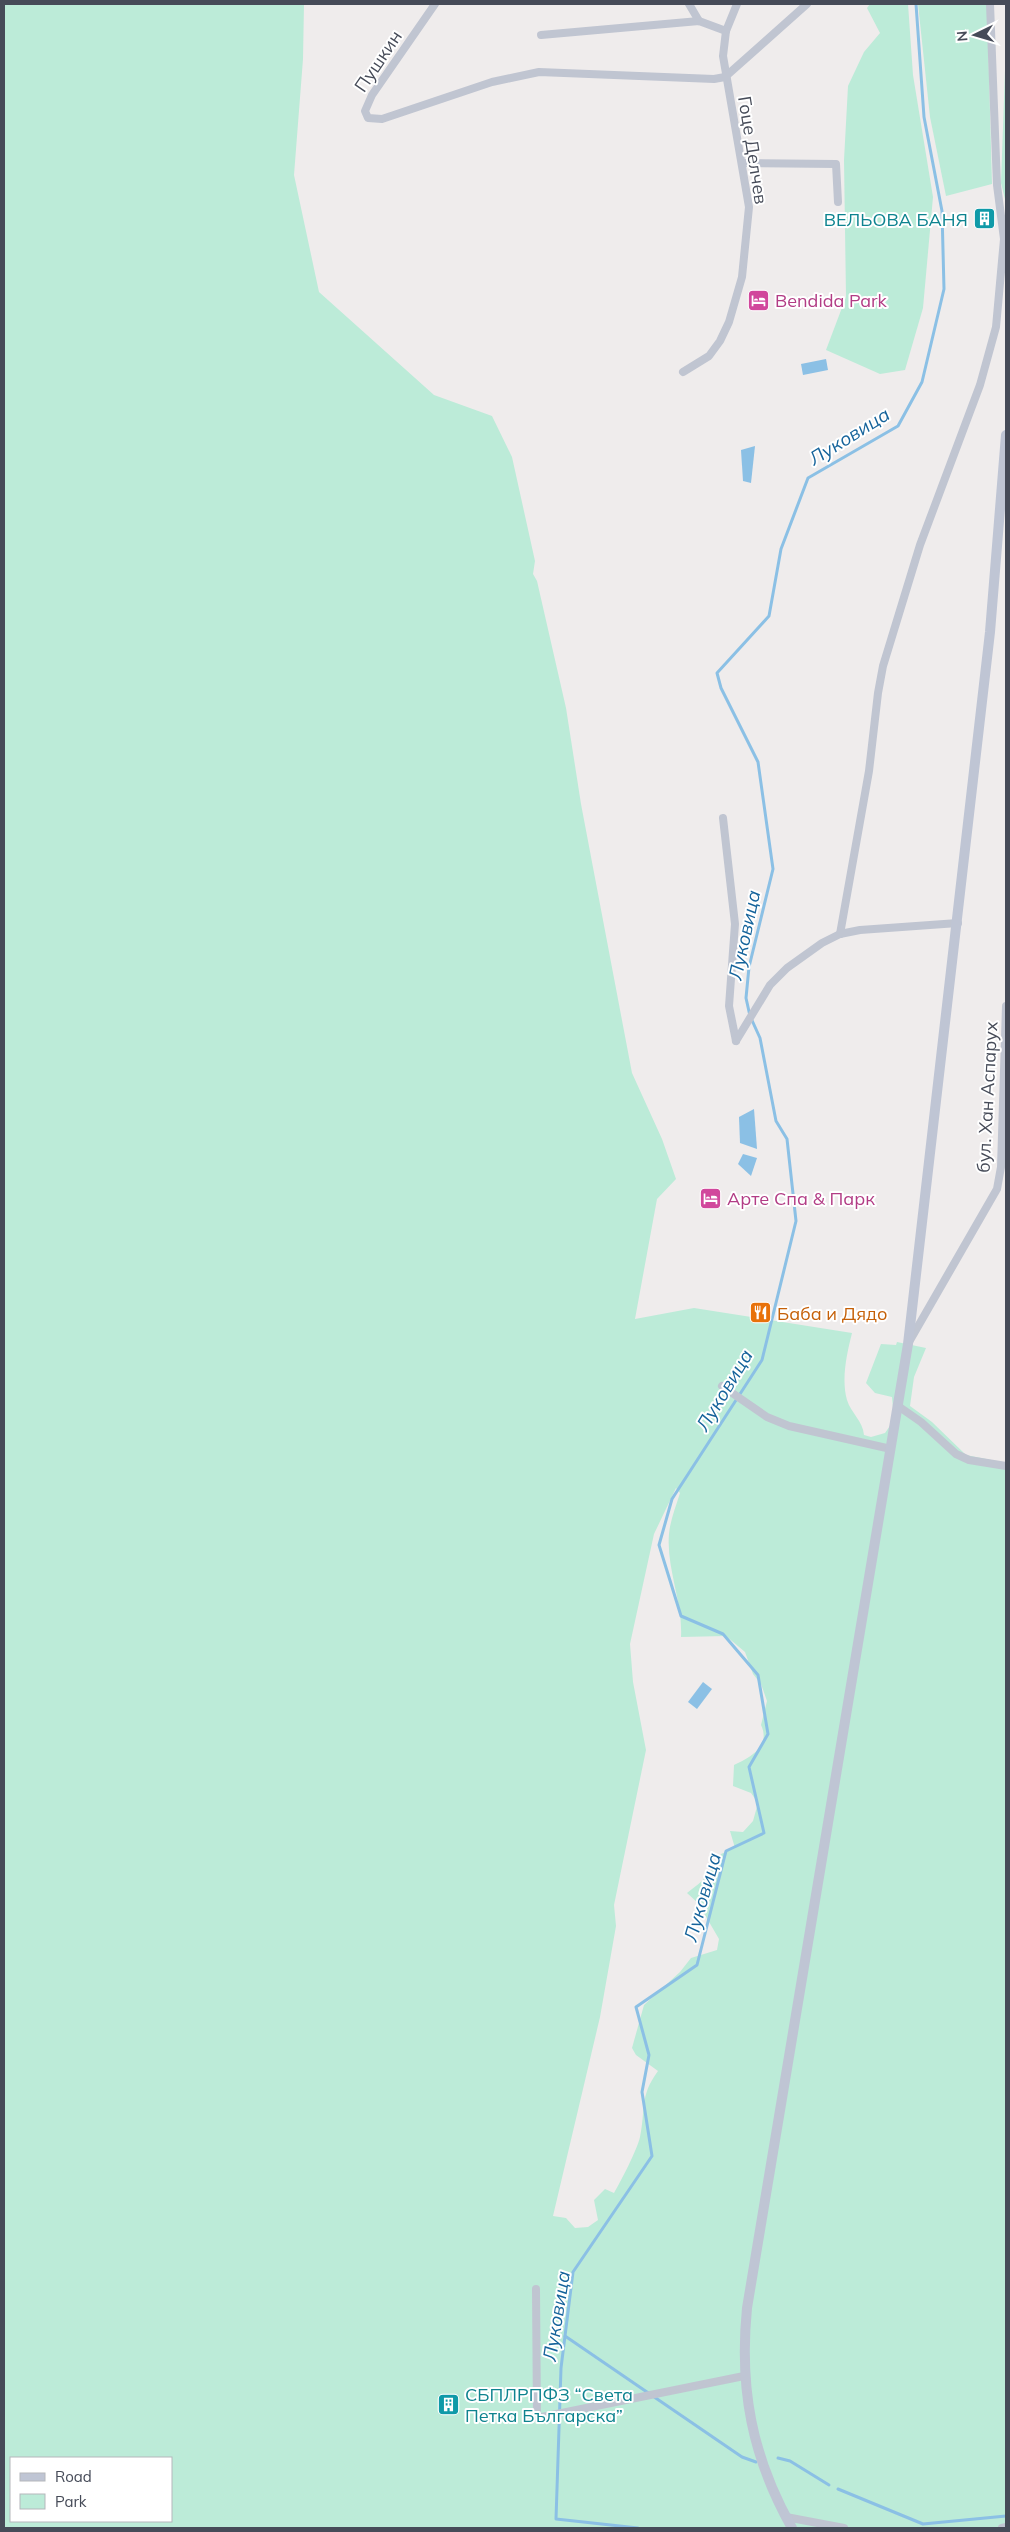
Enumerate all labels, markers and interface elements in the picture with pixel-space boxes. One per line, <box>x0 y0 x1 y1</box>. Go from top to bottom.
north arrow <box>950 10 1000 60</box>
street label: Пушкин <box>349 26 407 96</box>
text: N <box>953 30 971 42</box>
street label: Гоце Делчев <box>733 94 773 206</box>
building icon: ВЕЛЬОВА БАНЯ <box>972 207 996 231</box>
place label: ВЕЛЬОВА БАНЯ <box>824 208 968 231</box>
hotel icon: Bendida Park <box>747 288 771 312</box>
place label: Bendida Park <box>775 289 888 312</box>
water label: Луковица <box>803 402 894 471</box>
water label: Луковица <box>723 888 765 983</box>
street label: бул. Хан Аспарух <box>972 1021 1002 1173</box>
hotel icon: Арте Спа & Парк <box>699 1186 723 1210</box>
place label: Арте Спа & Парк <box>727 1187 875 1210</box>
restaurant icon: Баба и Дядо <box>749 1301 773 1325</box>
place label: Баба и Дядо <box>777 1302 887 1325</box>
water label: Луковица <box>690 1345 758 1436</box>
water label: Луковица <box>678 1850 726 1945</box>
water label: Луковица <box>537 2269 575 2364</box>
place label: СБПЛРПФЗ “Света Петка Българска” <box>465 2383 633 2427</box>
building icon: СБПЛРПФЗ “Света Петка Българска” <box>437 2392 461 2416</box>
legend <box>10 2457 172 2522</box>
text: Road <box>55 2467 92 2486</box>
text: Park <box>55 2492 87 2511</box>

